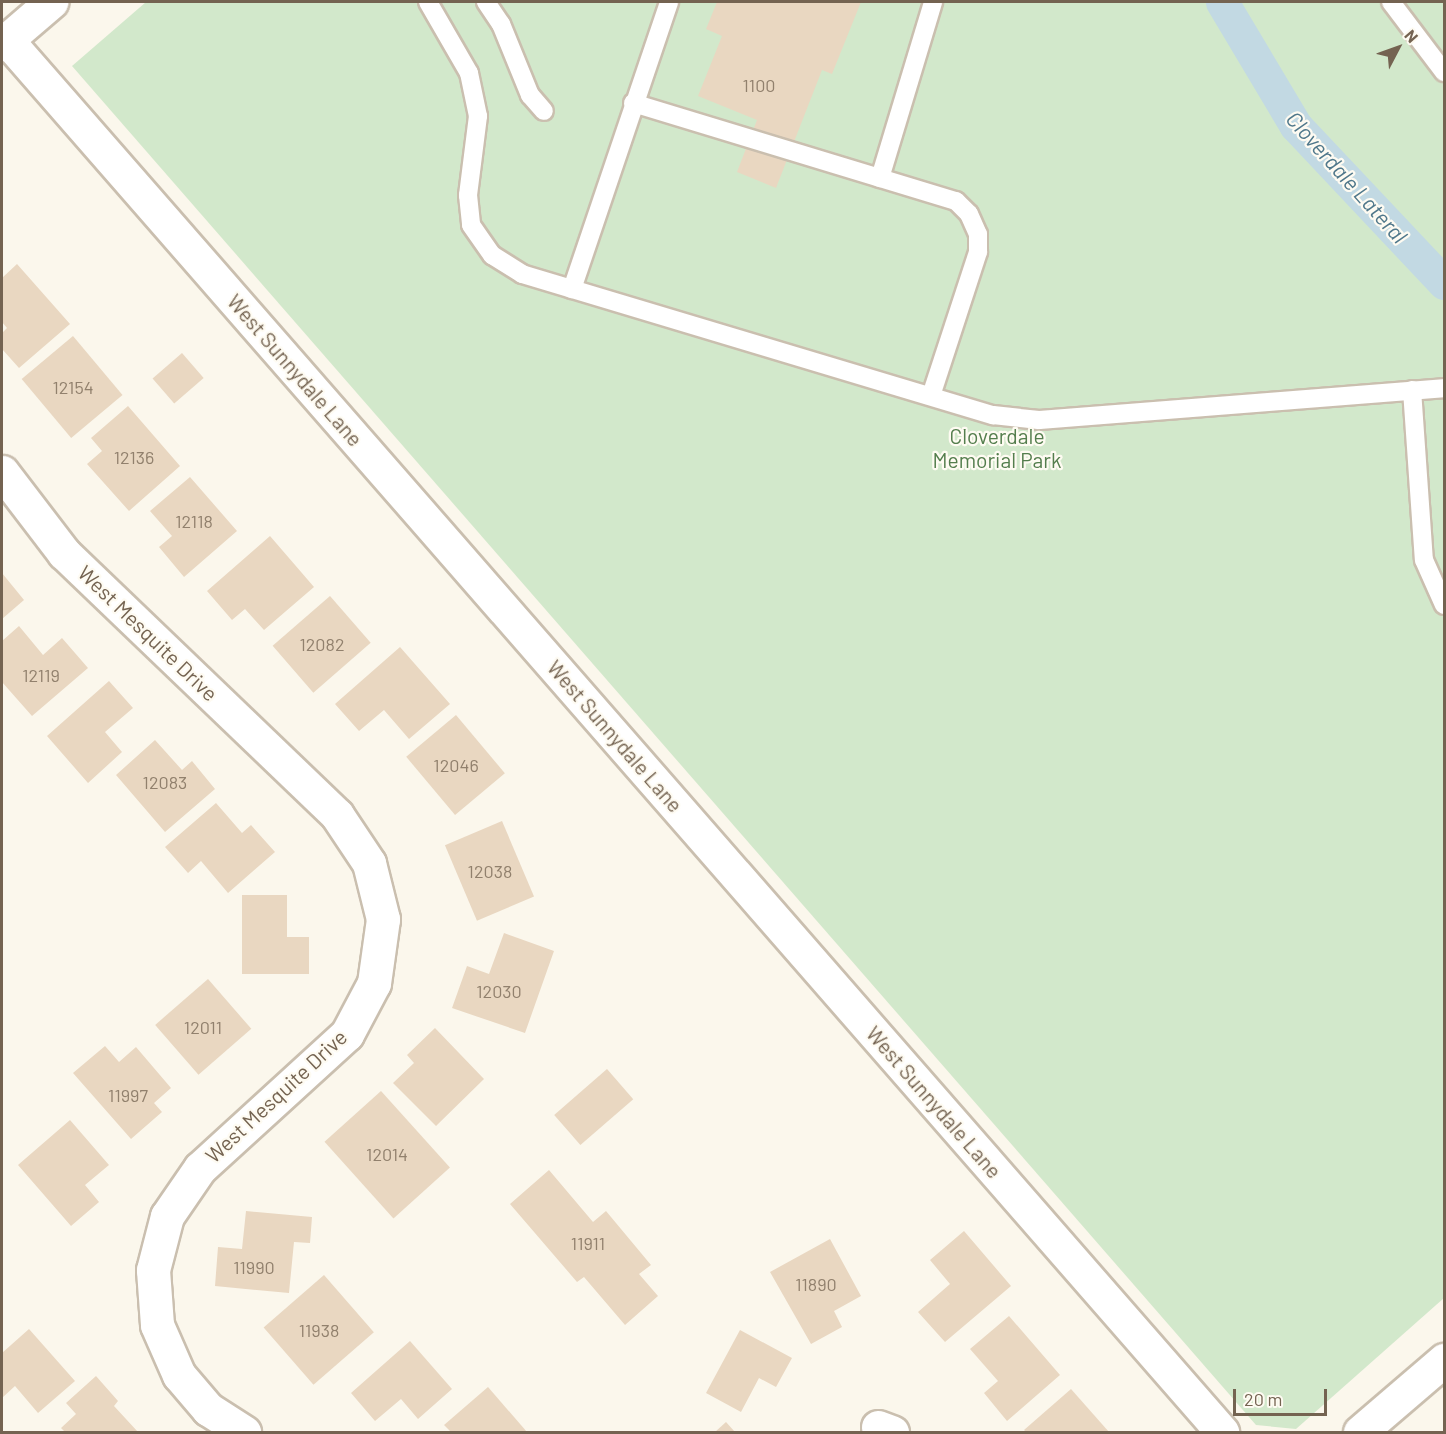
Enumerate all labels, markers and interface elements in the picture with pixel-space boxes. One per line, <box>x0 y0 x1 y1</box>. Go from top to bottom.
north arrow <box>1368 18 1428 78</box>
text: N <box>1401 26 1423 46</box>
house number: 1100 <box>743 74 775 96</box>
water label: Cloverdale Lateral <box>1281 106 1413 248</box>
street label: West Sunnydale Lane <box>222 289 368 451</box>
house number: 12154 <box>52 376 94 398</box>
park label: Cloverdale Memorial Park <box>933 423 1061 473</box>
house number: 12136 <box>114 446 154 468</box>
house number: 12118 <box>175 510 213 532</box>
street label: West Mesquite Drive <box>73 560 223 706</box>
house number: 12082 <box>299 633 345 655</box>
street label: West Sunnydale Lane <box>542 655 688 817</box>
house number: 12119 <box>22 664 60 686</box>
house number: 12046 <box>433 754 479 776</box>
house number: 12083 <box>143 771 187 793</box>
house number: 12038 <box>468 860 512 882</box>
house number: 12030 <box>476 980 522 1002</box>
house number: 12011 <box>184 1016 222 1038</box>
street label: West Sunnydale Lane <box>861 1021 1007 1183</box>
street label: West Mesquite Drive <box>200 1024 352 1168</box>
house number: 11997 <box>108 1084 148 1106</box>
house number: 12014 <box>366 1143 408 1165</box>
house number: 11911 <box>571 1232 605 1254</box>
house number: 11990 <box>233 1256 275 1278</box>
house number: 11890 <box>795 1273 837 1295</box>
house number: 11938 <box>299 1319 339 1341</box>
scale bar <box>1236 1377 1330 1415</box>
text: 20 m <box>1244 1388 1282 1410</box>

